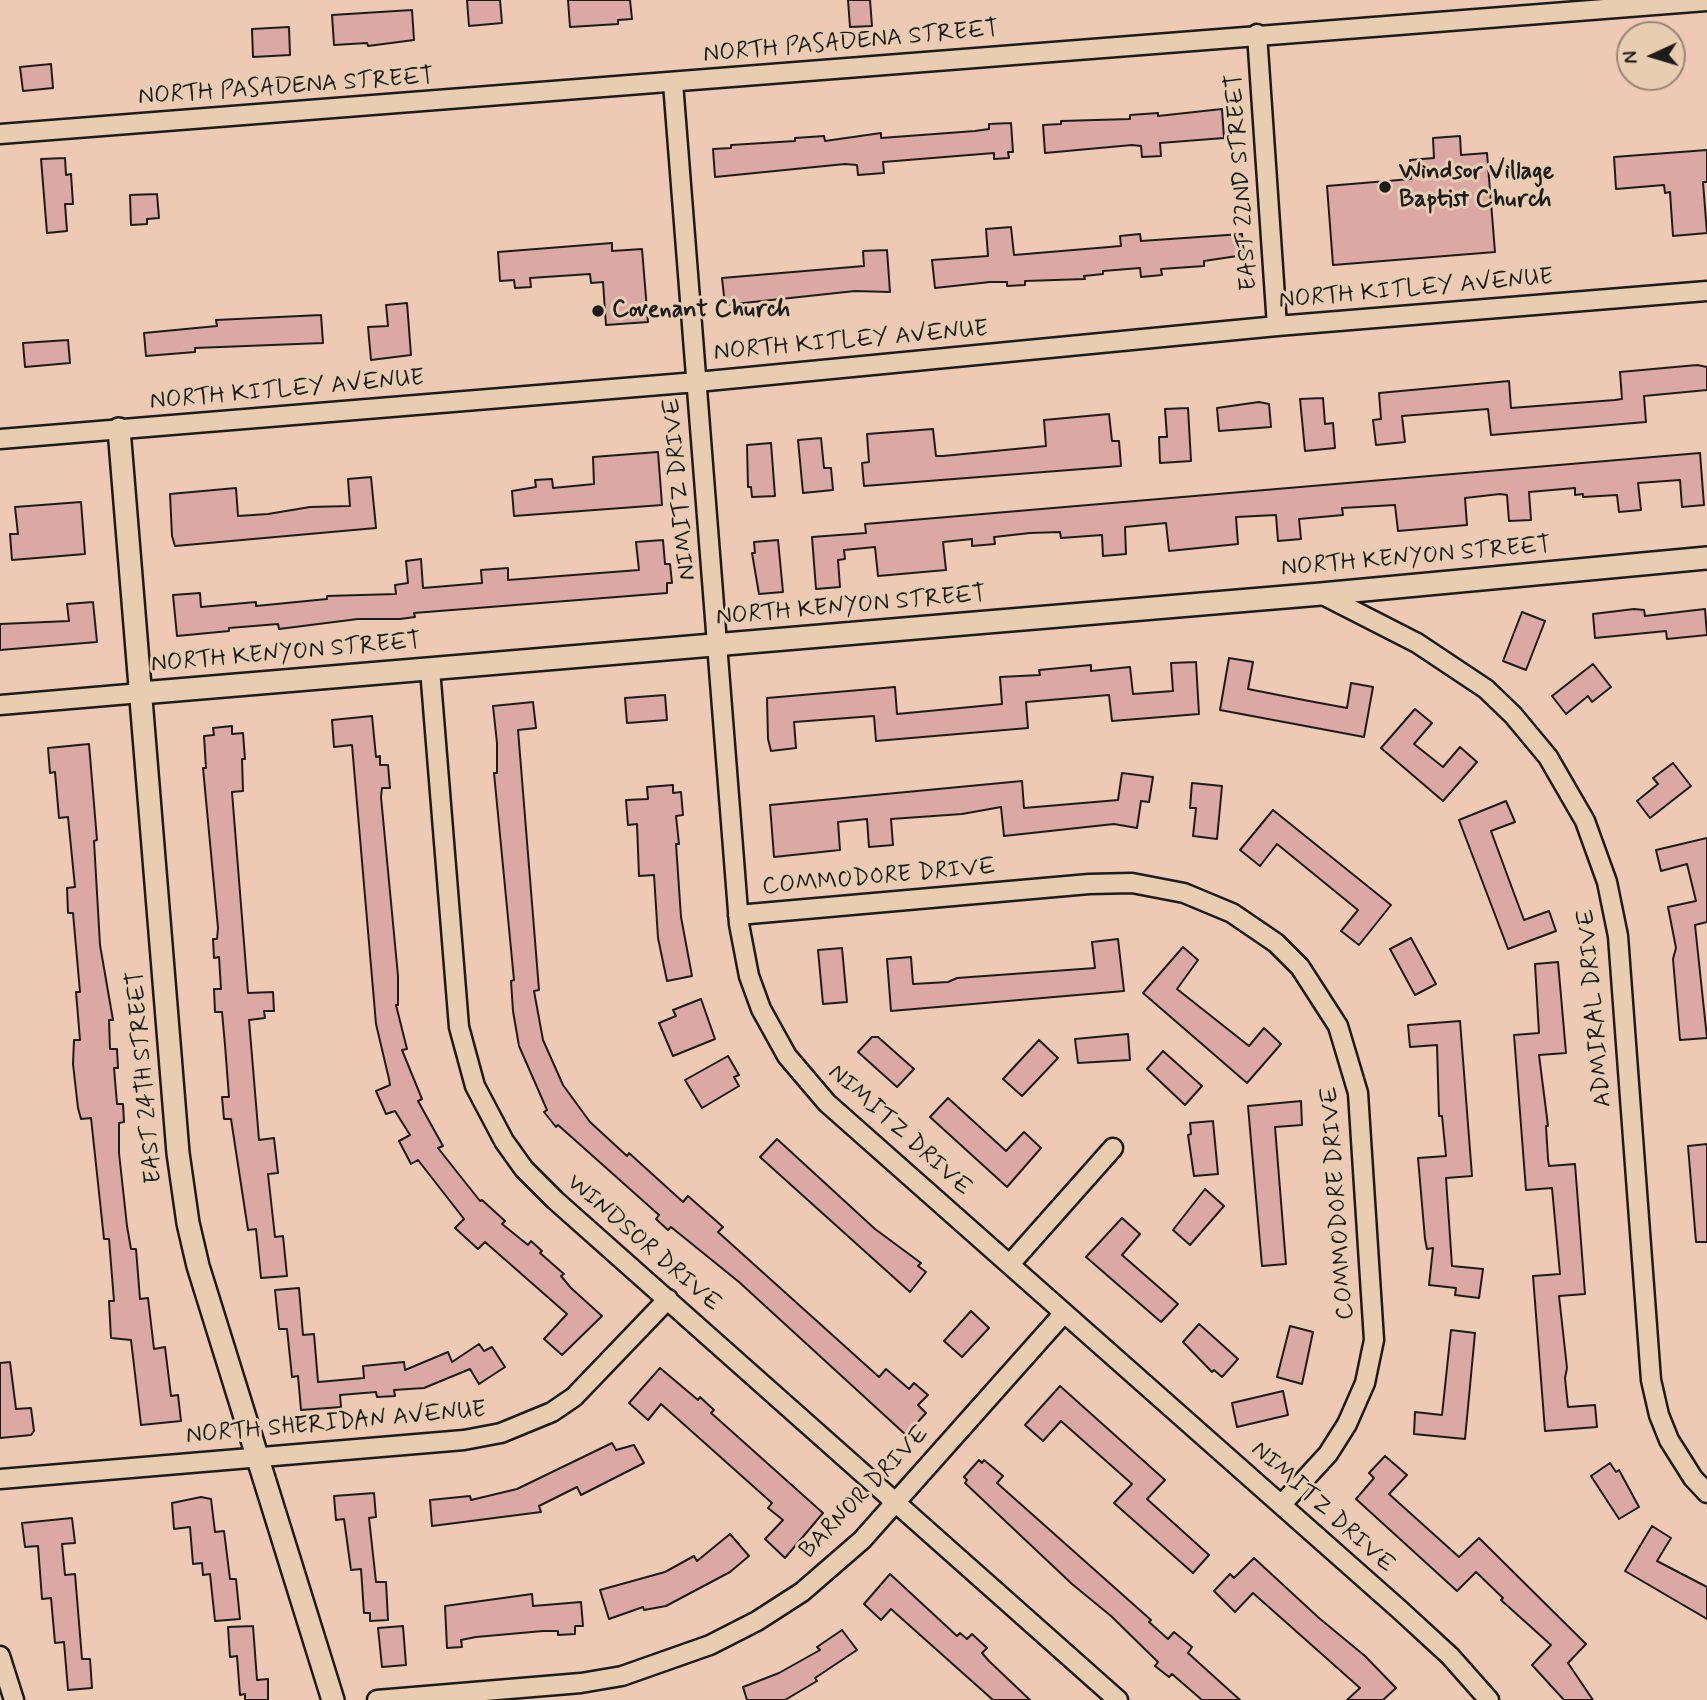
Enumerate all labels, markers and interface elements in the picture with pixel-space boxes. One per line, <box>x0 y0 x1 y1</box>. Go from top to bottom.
street label: NORTH PASADENA STREET <box>702 16 1000 70</box>
north arrow <box>1616 21 1686 91</box>
text: N <box>1619 50 1644 65</box>
street label: NORTH PASADENA STREET <box>137 63 435 113</box>
street label: EAST 22ND STREET <box>1221 72 1265 292</box>
place label: Windsor Village Baptist Church <box>1399 159 1554 215</box>
marker: Windsor Village Baptist Church <box>1377 179 1393 195</box>
street label: NORTH KITLEY AVENUE <box>1278 264 1554 316</box>
place label: Covenant Church <box>612 297 790 325</box>
marker: Covenant Church <box>590 303 606 319</box>
street label: NORTH KITLEY AVENUE <box>713 316 989 368</box>
street label: NORTH KITLEY AVENUE <box>149 365 425 417</box>
street label: NIMITZ DRIVE <box>659 396 703 582</box>
street label: NORTH KENYON STREET <box>1280 532 1552 584</box>
street label: NORTH KENYON STREET <box>715 581 987 633</box>
street label: NORTH KENYON STREET <box>150 628 422 680</box>
street label: COMMODORE DRIVE <box>761 853 997 903</box>
street label: ADMIRAL DRIVE <box>1573 907 1619 1109</box>
street label: EAST 24TH STREET <box>122 969 170 1185</box>
street label: NIMITZ DRIVE <box>821 1059 977 1203</box>
street label: COMMODORE DRIVE <box>1316 1085 1362 1321</box>
street label: WINDSOR DRIVE <box>560 1169 726 1319</box>
street label: NORTH SHERIDAN AVENUE <box>185 1397 487 1451</box>
street label: BARNOR DRIVE <box>794 1420 936 1566</box>
street label: NIMITZ DRIVE <box>1244 1436 1400 1580</box>

